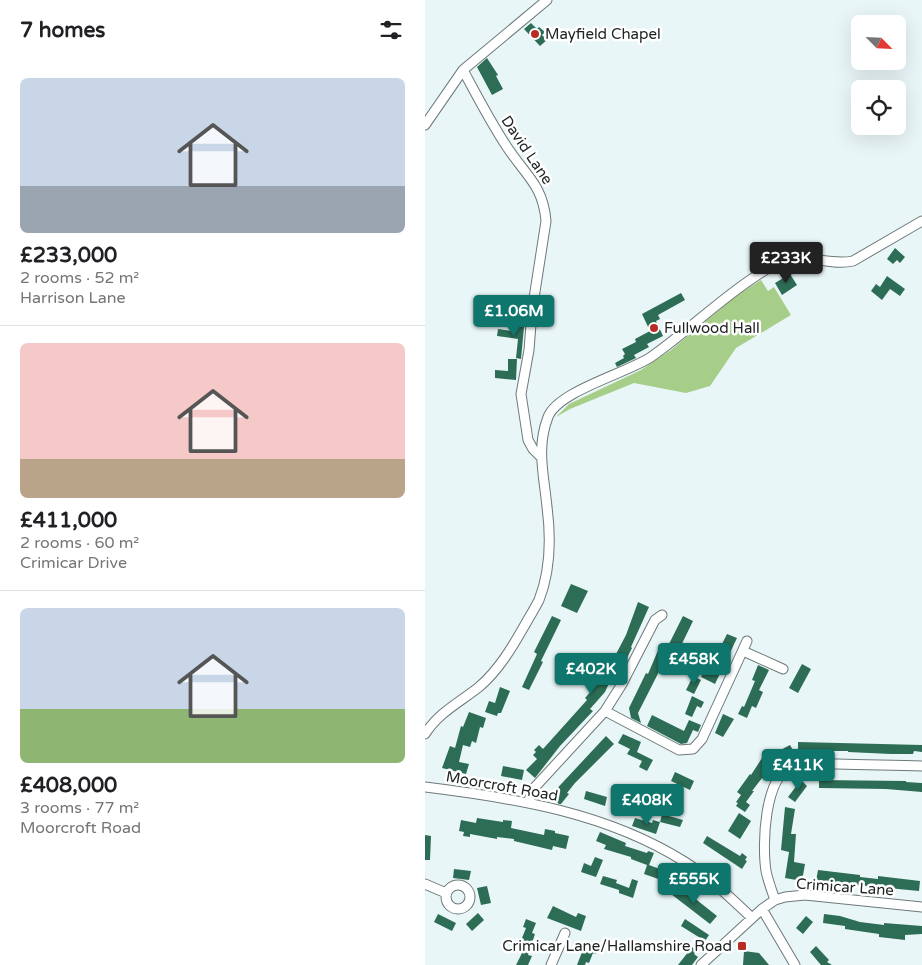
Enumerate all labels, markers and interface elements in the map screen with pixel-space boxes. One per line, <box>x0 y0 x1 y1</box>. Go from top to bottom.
north arrow <box>851 15 906 70</box>
map controls <box>851 15 906 135</box>
icon: filters <box>377 16 405 44</box>
text: 7 homes <box>20 18 105 43</box>
place label: Mayfield Chapel <box>545 25 661 43</box>
marker: Mayfield Chapel <box>529 28 541 40</box>
button: locate <box>851 80 906 135</box>
icon: home <box>168 110 258 200</box>
street label: David Lane <box>497 112 557 188</box>
pin: £233K <box>751 242 821 284</box>
text: £233,000 <box>20 243 117 268</box>
text: £233K <box>761 248 811 268</box>
text: 2 rooms · 52 m² <box>20 268 139 288</box>
text: Harrison Lane <box>20 288 126 308</box>
pin: £1.06M <box>473 294 555 337</box>
text: £1.06M <box>484 301 544 321</box>
place label: Fullwood Hall <box>664 319 760 337</box>
marker: Fullwood Hall <box>648 322 660 334</box>
icon: home <box>168 376 258 466</box>
text: £411,000 <box>20 508 117 533</box>
text: 2 rooms · 60 m² <box>20 533 139 553</box>
text: Crimicar Drive <box>20 553 127 573</box>
icon: home <box>168 641 258 731</box>
pin: £458K <box>659 642 729 685</box>
text: £458K <box>669 649 719 669</box>
pin: £402K <box>556 652 626 695</box>
text: £402K <box>566 659 616 679</box>
pin: £411K <box>763 748 833 791</box>
text: £411K <box>773 755 823 775</box>
street label: Moorcroft Road <box>445 767 559 805</box>
text: £408,000 <box>20 773 117 798</box>
pin: £408K <box>612 784 682 826</box>
text: £408K <box>622 790 672 810</box>
text: 3 rooms · 77 m² <box>20 798 139 818</box>
text: Moorcroft Road <box>20 818 141 838</box>
pin: £555K <box>659 862 729 905</box>
text: £555K <box>669 869 719 889</box>
street label: Crimicar Lane <box>795 875 895 899</box>
place label: Crimicar Lane/Hallamshire Road <box>502 937 732 955</box>
marker: Crimicar Lane/Hallamshire Road <box>736 940 748 952</box>

